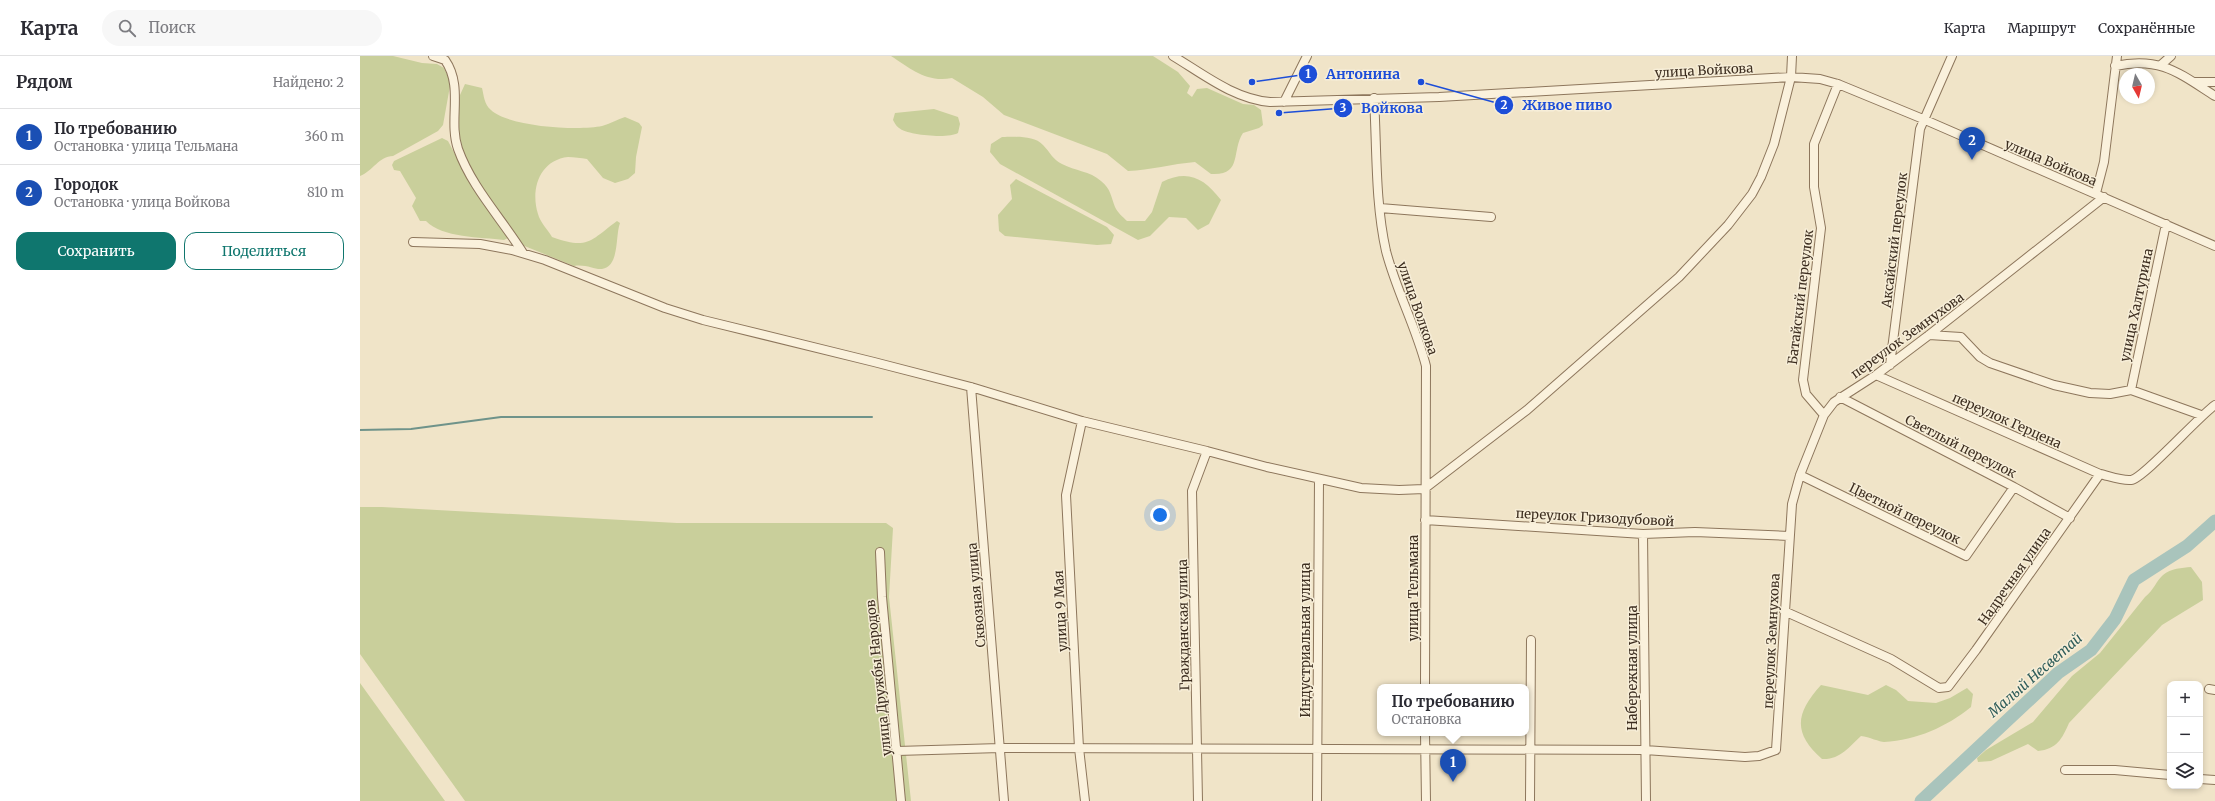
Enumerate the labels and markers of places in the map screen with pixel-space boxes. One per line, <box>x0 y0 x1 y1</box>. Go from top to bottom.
callout: Антонина <box>1298 61 1408 87</box>
callout: Живое пиво <box>1494 92 1620 118</box>
callout: Войкова <box>1333 95 1431 121</box>
pin: 2 <box>1959 127 1985 160</box>
pin: 1 <box>1440 749 1466 782</box>

